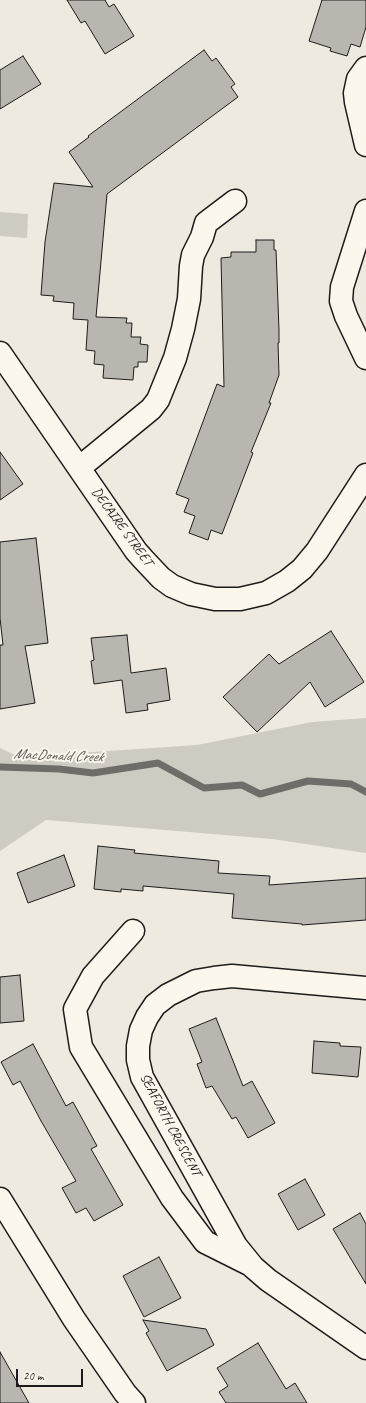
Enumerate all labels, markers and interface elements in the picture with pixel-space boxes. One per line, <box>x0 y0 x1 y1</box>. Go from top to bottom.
street label: DECAIRE STREET <box>88 484 156 570</box>
water label: MacDonald Creek <box>13 745 103 767</box>
street label: SEAFORTH CRESCENT <box>136 1070 204 1180</box>
scale bar <box>18 1361 85 1387</box>
text: 20 m <box>23 1368 43 1384</box>

